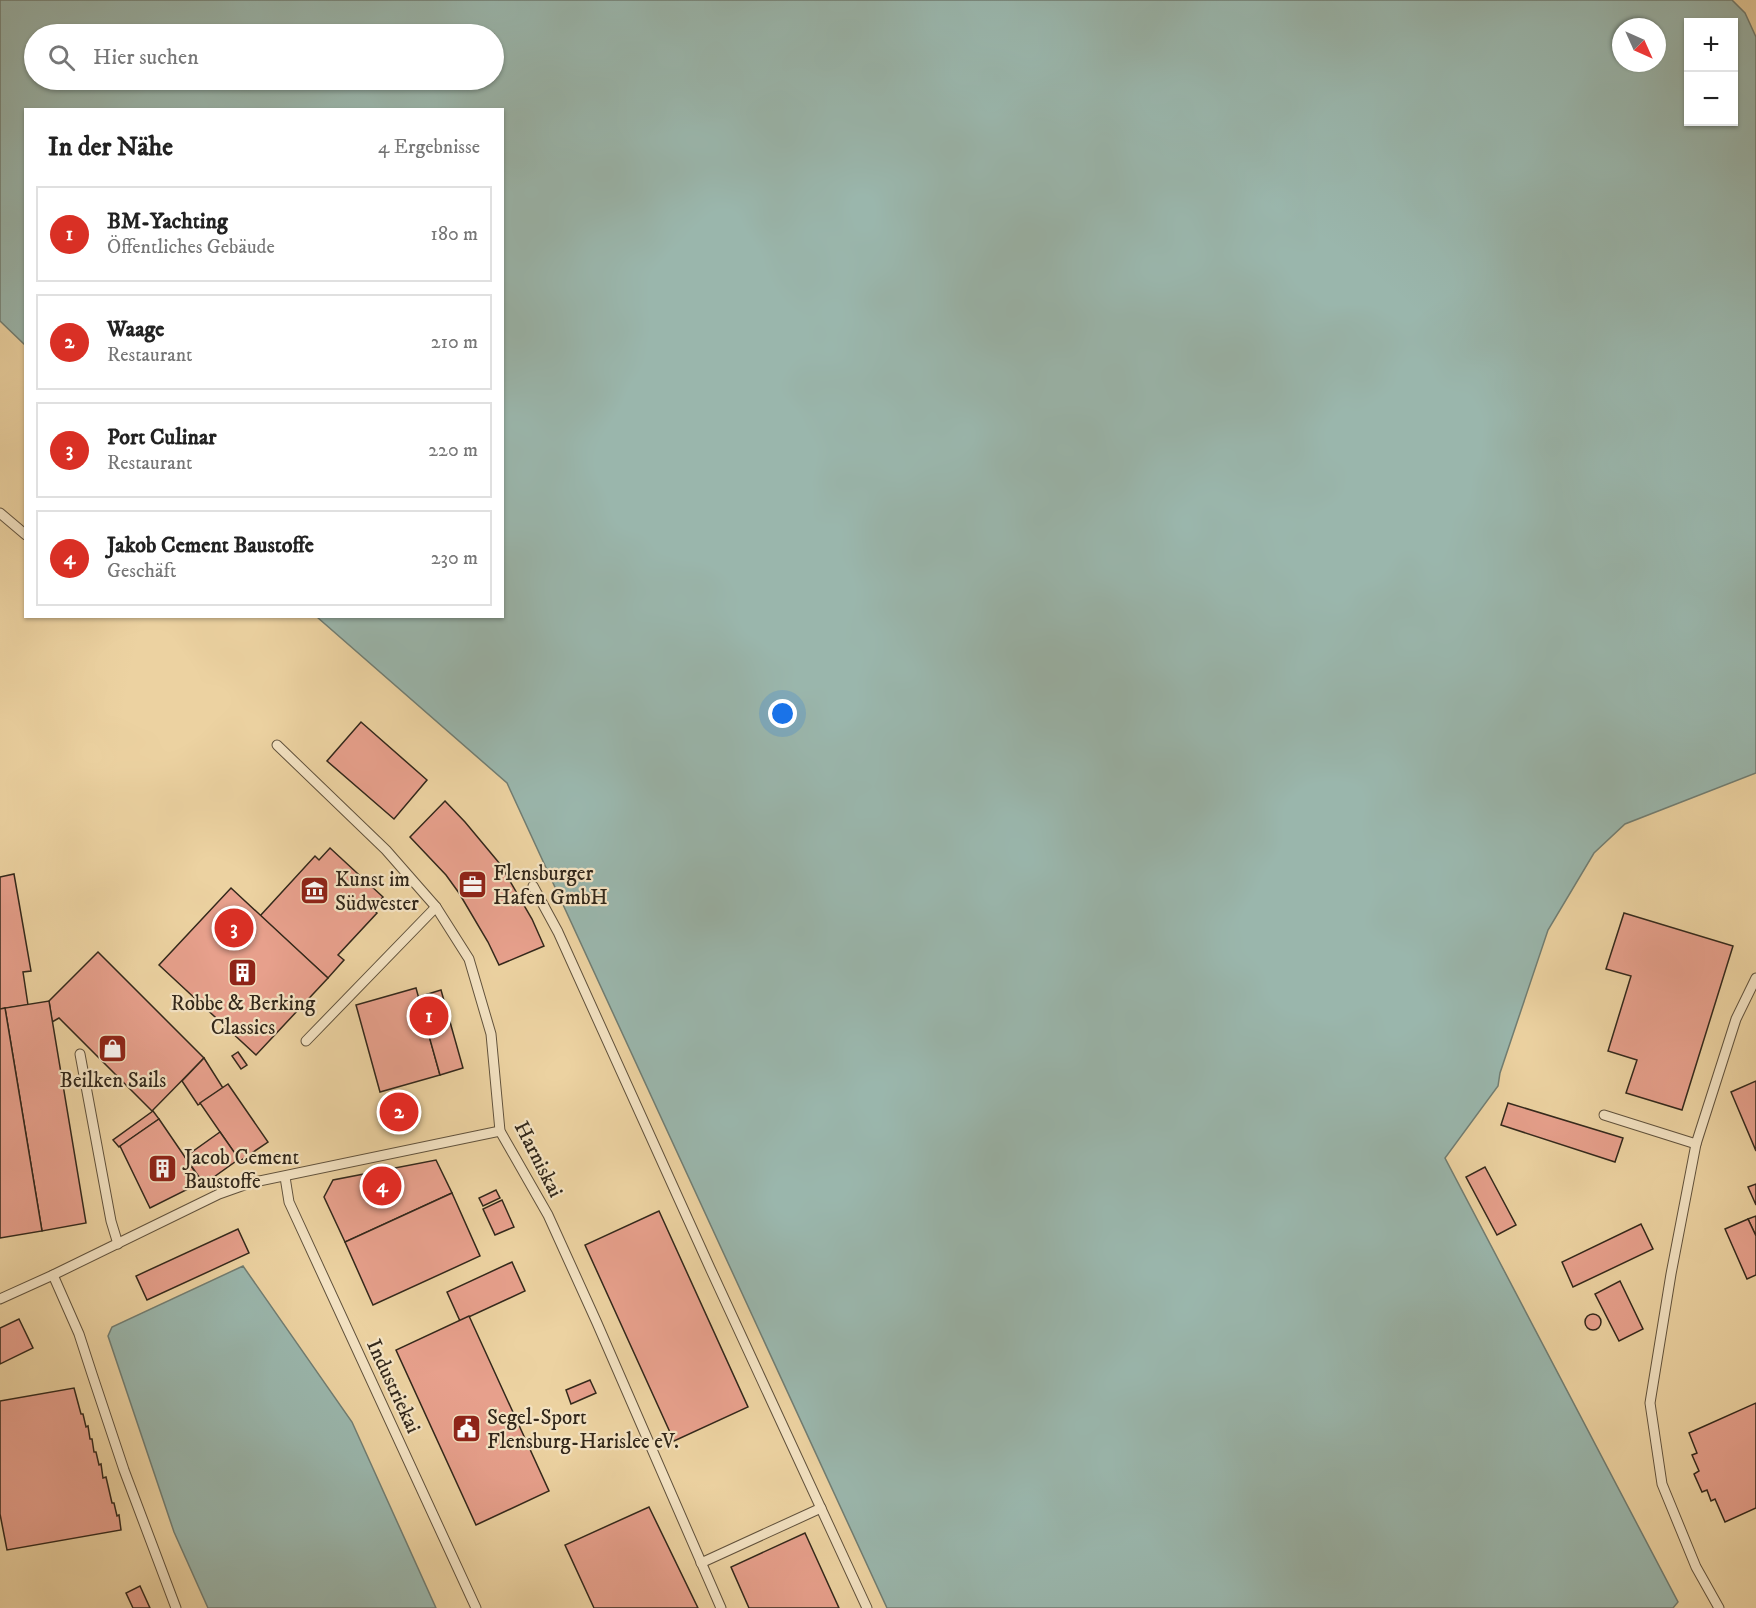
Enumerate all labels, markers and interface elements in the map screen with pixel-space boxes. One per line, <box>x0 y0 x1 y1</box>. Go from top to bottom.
north arrow <box>1612 18 1666 72</box>
map controls <box>1684 18 1738 126</box>
button: + <box>1684 18 1738 72</box>
search box <box>24 24 504 90</box>
icon: search <box>45 41 78 74</box>
text: Hier suchen <box>93 44 199 71</box>
button: − <box>1684 72 1738 126</box>
text: In der Nähe <box>48 131 173 164</box>
text: 4 Ergebnisse <box>378 135 480 160</box>
text: BM-Yachting <box>107 208 228 235</box>
text: 1 <box>66 222 73 247</box>
text: 180 m <box>431 222 478 247</box>
text: Öffentliches Gebäude <box>107 235 275 260</box>
text: Waage <box>107 316 164 343</box>
text: 2 <box>65 330 74 355</box>
text: 210 m <box>431 330 478 355</box>
text: Restaurant <box>107 343 192 368</box>
text: Port Culinar <box>107 424 217 451</box>
text: 3 <box>66 438 73 463</box>
text: 220 m <box>428 438 478 463</box>
text: Restaurant <box>107 451 192 476</box>
text: Jakob Cement Baustoffe <box>107 532 314 559</box>
text: 4 <box>64 546 75 571</box>
text: 230 m <box>431 546 478 571</box>
text: Geschäft <box>107 559 176 584</box>
your location <box>768 699 797 728</box>
place label: Flensburger Hafen GmbH <box>493 861 608 911</box>
place label: Kunst im Südwester <box>335 867 419 917</box>
office icon: Flensburger Hafen GmbH <box>456 869 488 901</box>
museum icon: Kunst im Südwester <box>298 875 330 907</box>
pin: 3 <box>214 906 254 950</box>
building icon: Robbe & Berking Classics <box>227 956 259 988</box>
place label: Robbe & Berking Classics <box>171 991 316 1041</box>
pin: 1 <box>410 994 448 1038</box>
shop icon: Beilken Sails <box>97 1033 129 1065</box>
place label: Beilken Sails <box>60 1068 166 1094</box>
pin: 2 <box>380 1090 418 1134</box>
street label: Harniskai <box>508 1117 568 1202</box>
place label: Jacob Cement Baustoffe <box>182 1145 299 1195</box>
building icon: Jacob Cement Baustoffe <box>147 1153 179 1185</box>
pin: 4 <box>362 1164 401 1208</box>
street label: Industriekai <box>360 1335 426 1438</box>
place label: Segel-Sport Flensburg-Harislee eV. <box>487 1405 679 1455</box>
public building icon: Segel-Sport Flensburg-Harislee eV. <box>450 1413 482 1445</box>

